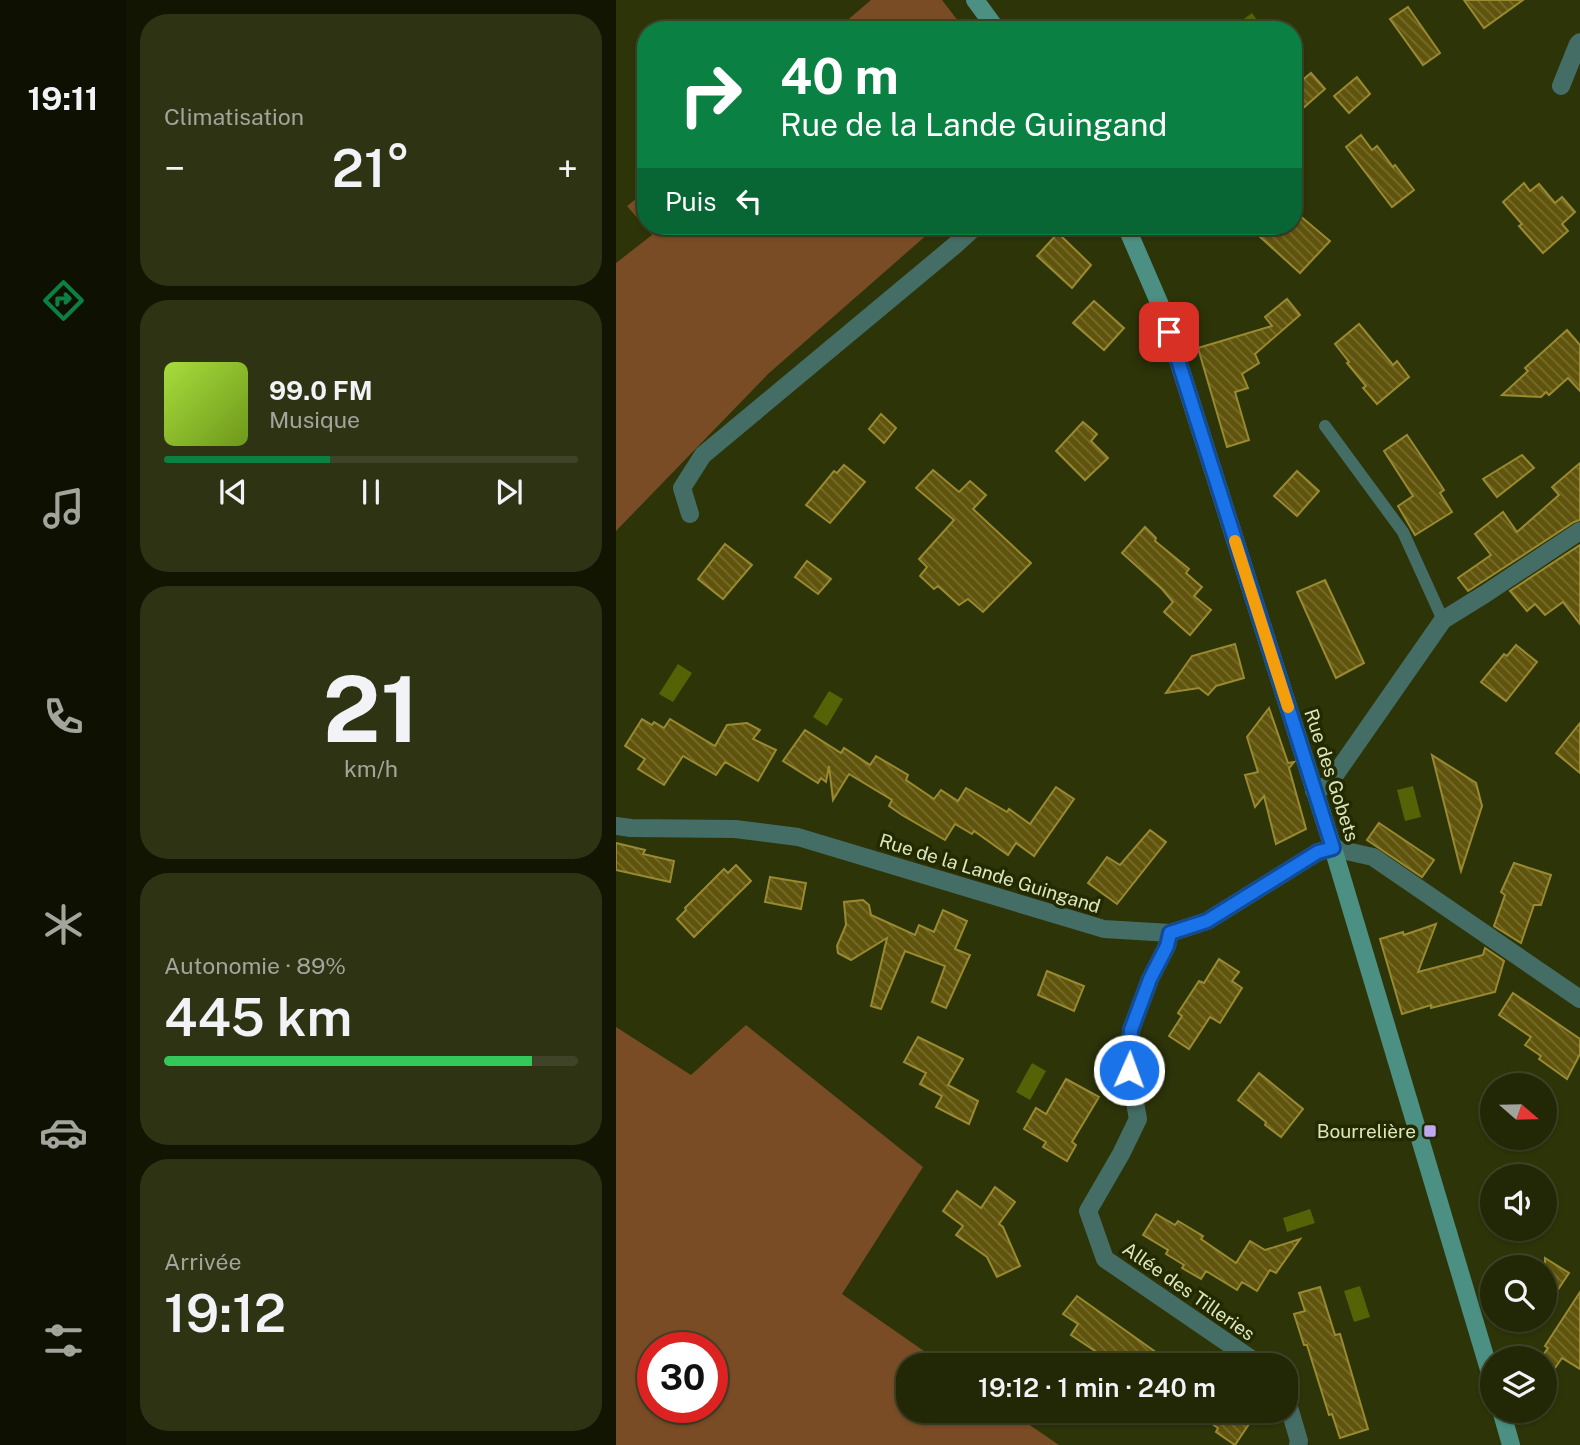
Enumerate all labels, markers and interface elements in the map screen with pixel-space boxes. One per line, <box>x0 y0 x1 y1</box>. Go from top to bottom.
text: 40 m <box>780 47 899 105</box>
icon: right <box>665 49 756 140</box>
text: 19:11 <box>28 80 98 117</box>
text: Climatisation <box>164 103 304 130</box>
text: Rue de la Lande Guingand <box>780 106 1167 143</box>
text: 21° <box>332 138 410 199</box>
text: − <box>164 146 185 191</box>
text: + <box>557 146 578 191</box>
icon: left <box>730 182 768 220</box>
text: Puis <box>665 186 716 217</box>
icon: directions <box>39 276 88 325</box>
pin <box>1139 302 1199 362</box>
icon: arrive <box>1150 313 1188 351</box>
text: 99.0 FM <box>269 375 373 406</box>
text: Musique <box>269 406 360 433</box>
icon: previous <box>214 473 252 511</box>
icon: pause <box>352 473 390 511</box>
icon: next <box>490 473 528 511</box>
icon: music <box>39 484 88 533</box>
text: 21 <box>323 656 419 762</box>
icon: phone <box>39 692 88 741</box>
street label: Rue des Gobets <box>1300 706 1364 844</box>
text: km/h <box>344 755 398 782</box>
street label: Rue de la Lande Guingand <box>877 829 1103 917</box>
icon: climate <box>39 900 88 949</box>
text: Autonomie · 89% <box>164 952 346 979</box>
text: 445 km <box>164 987 352 1048</box>
position arrow <box>1092 1033 1166 1107</box>
north arrow <box>1480 1073 1558 1150</box>
map controls <box>1480 1073 1557 1423</box>
icon: car <box>39 1108 88 1157</box>
place label: Bourrelière <box>1317 1120 1416 1142</box>
marker: Bourrelière <box>1422 1123 1438 1139</box>
button: sound <box>1480 1164 1557 1241</box>
street label: Allée des Tilleries <box>1119 1237 1259 1345</box>
text: Arrivée <box>164 1248 241 1275</box>
button: search <box>1480 1255 1557 1332</box>
text: 19:12 <box>164 1283 286 1344</box>
icon: filters <box>39 1316 88 1365</box>
speed limit sign: 30 <box>637 1332 728 1423</box>
button: layers <box>1480 1346 1557 1423</box>
text: 19:12 · 1 min · 240 m <box>978 1372 1216 1403</box>

